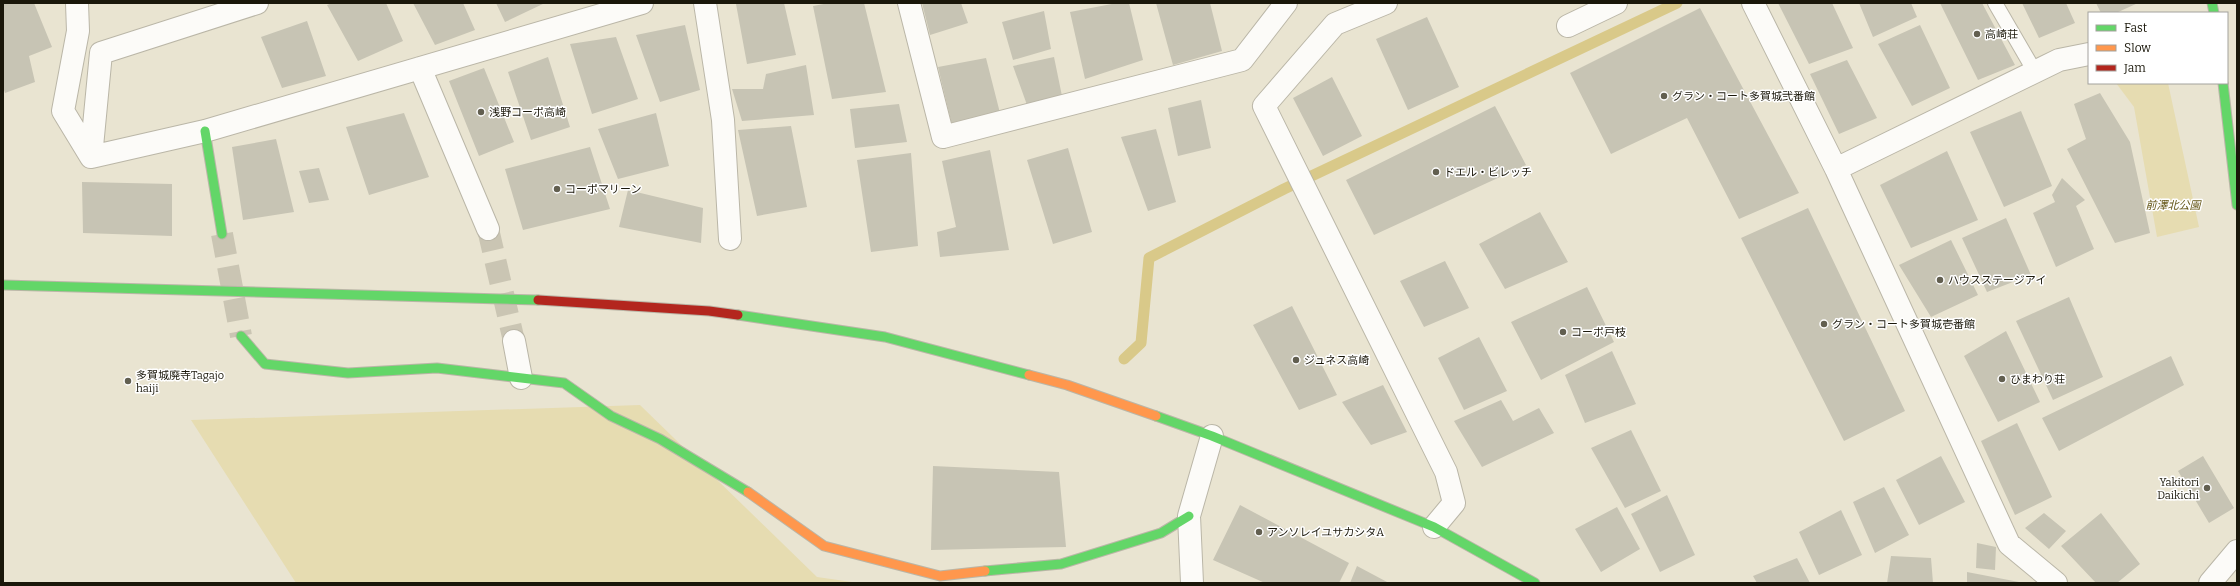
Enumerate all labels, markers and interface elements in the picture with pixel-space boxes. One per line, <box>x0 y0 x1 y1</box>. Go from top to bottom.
legend <box>2088 12 2228 84</box>
text: Fast <box>2124 21 2148 35</box>
place label: 高崎荘 <box>1985 28 2018 41</box>
marker: 高崎荘 <box>1972 29 1982 39</box>
text: Slow <box>2124 41 2151 55</box>
text: Jam <box>2123 61 2146 75</box>
place label: グラン・コート多賀城弐番館 <box>1672 90 1815 103</box>
marker: グラン・コート多賀城弐番館 <box>1659 91 1669 101</box>
place label: 浅野コーポ高崎 <box>489 106 566 119</box>
marker: 浅野コーポ高崎 <box>476 107 486 117</box>
place label: ドエル・ビレッチ <box>1444 166 1532 179</box>
marker: ドエル・ビレッチ <box>1431 167 1441 177</box>
place label: コーポマリーン <box>565 183 641 196</box>
marker: コーポマリーン <box>552 184 562 194</box>
park label: 前澤北公園 <box>2146 199 2202 212</box>
place label: ハウスステージアイ <box>1948 274 2046 287</box>
marker: ハウスステージアイ <box>1935 275 1945 285</box>
place label: グラン・コート多賀城壱番館 <box>1832 318 1975 331</box>
marker: グラン・コート多賀城壱番館 <box>1819 319 1829 329</box>
place label: コーポ戸枝 <box>1571 326 1626 339</box>
marker: コーポ戸枝 <box>1558 327 1568 337</box>
place label: ジュネス高崎 <box>1304 354 1369 367</box>
marker: ジュネス高崎 <box>1291 355 1301 365</box>
place label: 多賀城廃寺Tagajo haiji <box>136 369 224 395</box>
place label: ひまわり荘 <box>2010 373 2065 386</box>
marker: ひまわり荘 <box>1997 374 2007 384</box>
marker: 多賀城廃寺Tagajo haiji <box>123 376 133 386</box>
place label: Yakitori Daikichi <box>2157 476 2200 502</box>
marker: Yakitori Daikichi <box>2202 483 2212 493</box>
place label: アンソレイユサカシタA <box>1267 526 1384 539</box>
marker: アンソレイユサカシタA <box>1254 527 1264 537</box>

